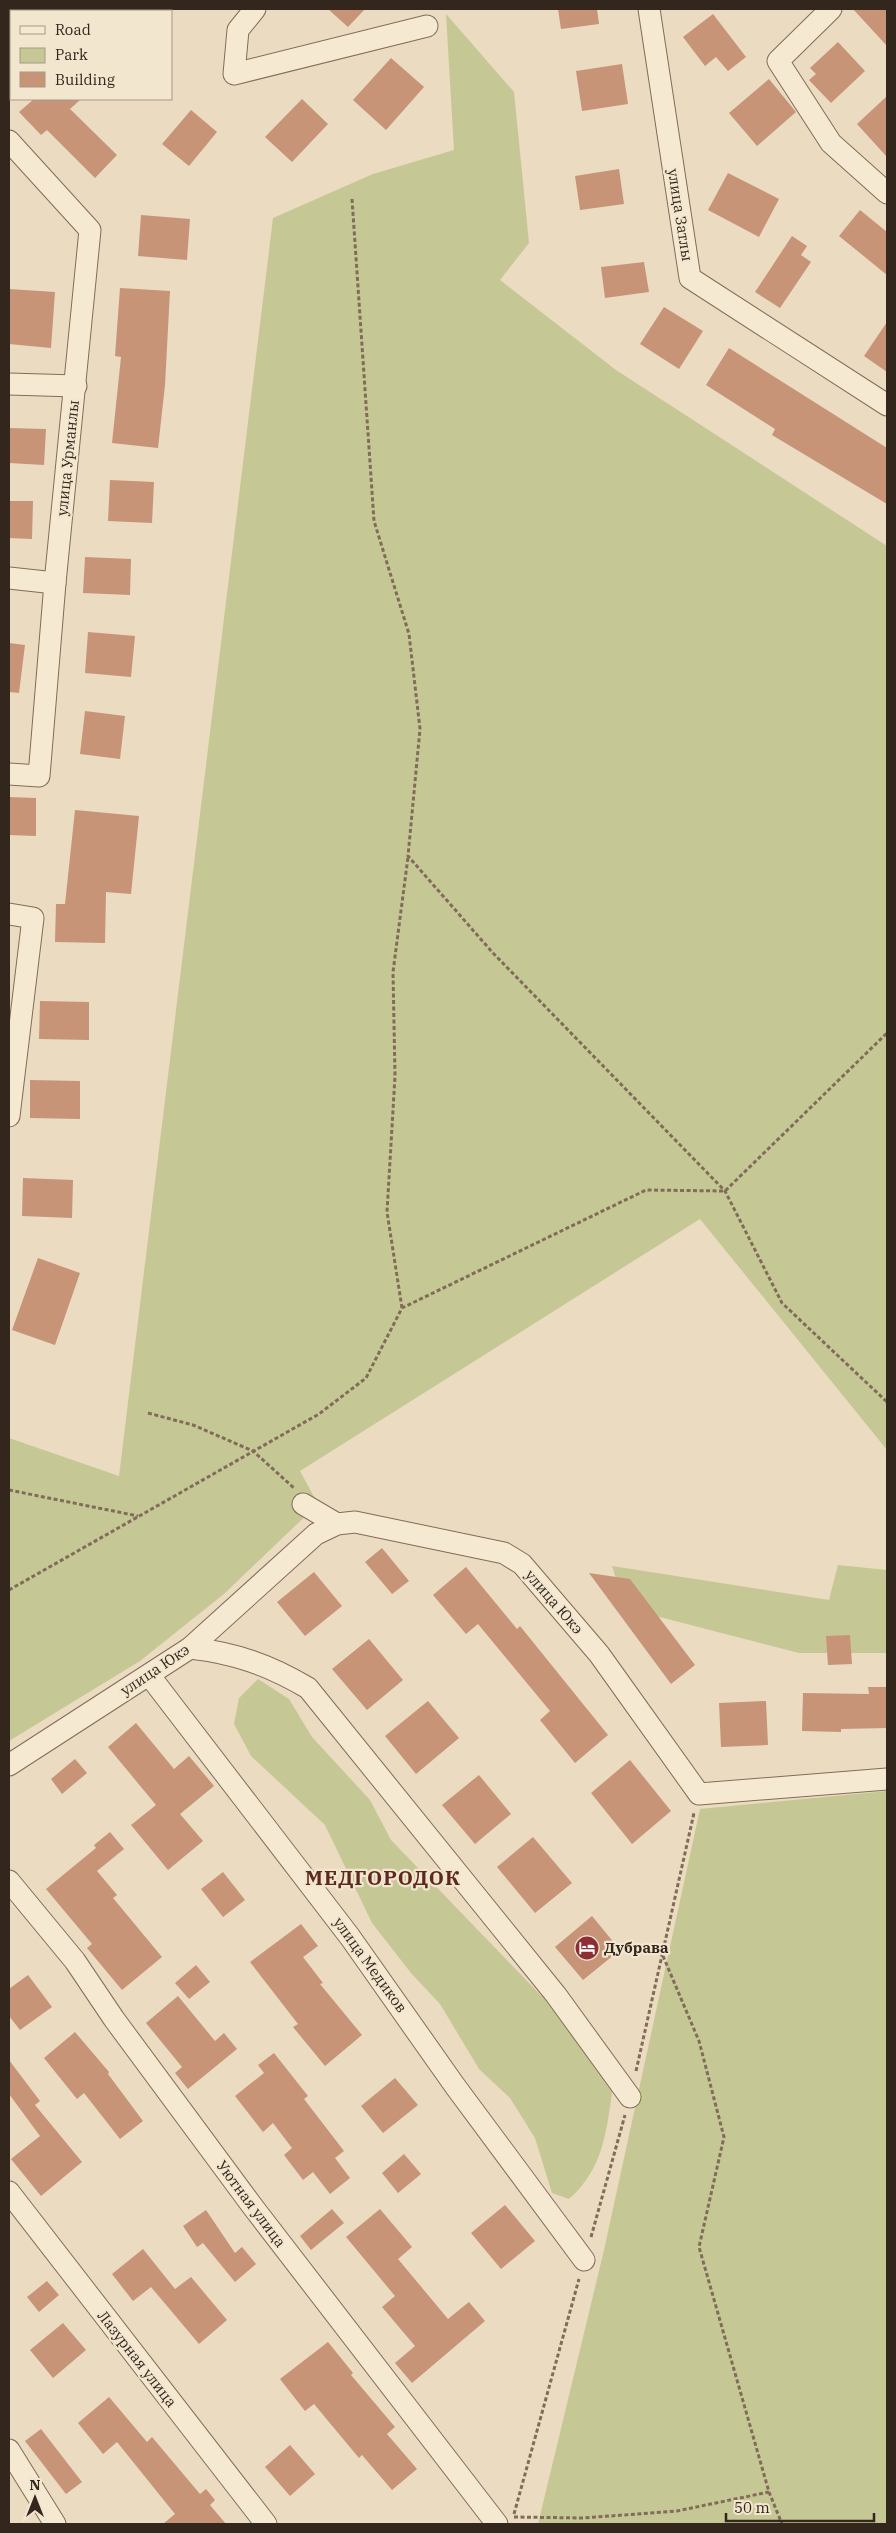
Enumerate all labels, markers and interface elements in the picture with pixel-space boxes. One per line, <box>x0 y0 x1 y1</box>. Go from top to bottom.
legend <box>10 10 172 100</box>
text: Road <box>55 20 91 39</box>
text: Park <box>55 45 88 64</box>
text: Building <box>55 70 115 89</box>
street label: улица Затлы <box>664 167 697 263</box>
street label: улица Урманлы <box>52 399 83 517</box>
street label: улица Юкэ <box>521 1566 588 1638</box>
street label: улица Юкэ <box>117 1639 193 1700</box>
district label: МЕДГОРОДОК <box>305 1864 461 1891</box>
street label: улица Медиков <box>329 1913 411 2016</box>
hotel icon: Дубрава <box>574 1935 600 1961</box>
place label: Дубрава <box>604 1938 669 1957</box>
street label: Уютная улица <box>213 2157 290 2251</box>
street label: Лазурная улица <box>94 2306 181 2411</box>
north arrow <box>10 2473 60 2523</box>
text: N <box>29 2476 41 2494</box>
scale bar <box>726 2490 874 2522</box>
text: 50 m <box>734 2498 770 2517</box>

